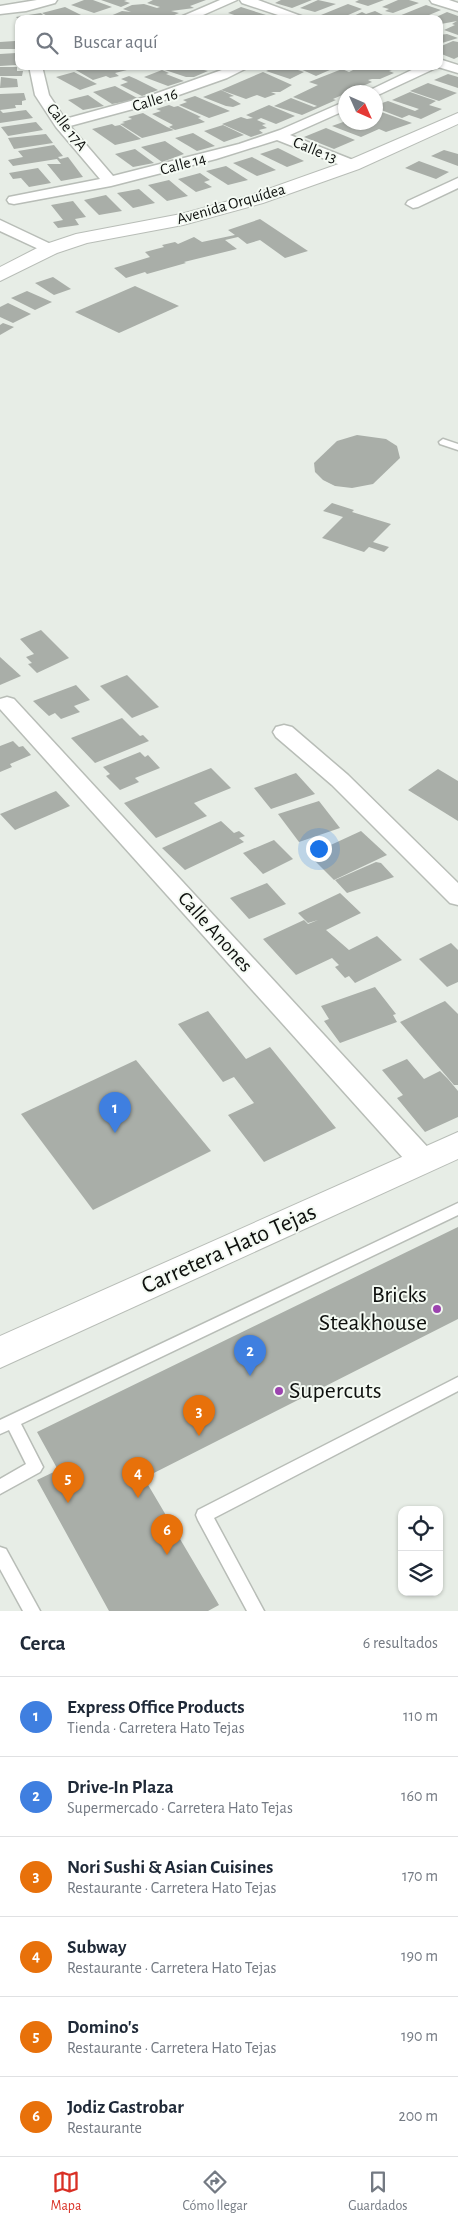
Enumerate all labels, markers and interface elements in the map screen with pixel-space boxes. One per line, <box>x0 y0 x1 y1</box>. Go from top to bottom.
search box <box>15 15 443 70</box>
icon: search <box>33 29 61 57</box>
text: Buscar aquí <box>73 33 158 52</box>
north arrow <box>338 85 383 130</box>
street label: Calle 16 <box>130 86 180 114</box>
street label: Calle 17A <box>44 100 90 154</box>
street label: Calle 13 <box>291 134 339 166</box>
street label: Calle 14 <box>158 150 208 178</box>
street label: Avenida Orquídea <box>175 181 287 227</box>
your location <box>306 836 332 862</box>
street label: Calle Anones <box>174 888 256 976</box>
pin: 1 <box>99 1092 131 1133</box>
street label: Carretera Hato Tejas <box>138 1200 320 1298</box>
place label: Bricks Steakhouse <box>319 1283 427 1335</box>
marker: Bricks Steakhouse <box>431 1303 443 1315</box>
pin: 2 <box>234 1335 266 1376</box>
place label: Supercuts <box>289 1379 382 1403</box>
marker: Supercuts <box>273 1385 285 1397</box>
pin: 3 <box>183 1395 215 1436</box>
pin: 4 <box>122 1457 154 1498</box>
pin: 5 <box>52 1462 84 1503</box>
map controls <box>398 1506 443 1596</box>
button: locate <box>398 1506 443 1551</box>
pin: 6 <box>151 1514 183 1555</box>
button: layers <box>398 1551 443 1596</box>
text: Cerca <box>20 1633 66 1654</box>
text: 6 resultados <box>363 1635 438 1651</box>
text: Express Office Products <box>67 1698 244 1717</box>
text: 1 <box>33 1708 39 1724</box>
text: 110 m <box>403 1708 438 1724</box>
text: Tienda · Carretera Hato Tejas <box>67 1720 245 1736</box>
text: Drive-In Plaza <box>67 1778 174 1797</box>
text: 2 <box>32 1788 40 1804</box>
text: 160 m <box>401 1788 438 1804</box>
text: Supermercado · Carretera Hato Tejas <box>67 1800 293 1816</box>
text: Nori Sushi & Asian Cuisines <box>67 1858 273 1877</box>
text: 3 <box>33 1868 39 1884</box>
text: 170 m <box>402 1868 438 1884</box>
text: Restaurante · Carretera Hato Tejas <box>67 1880 276 1896</box>
text: Subway <box>67 1938 127 1957</box>
text: 4 <box>32 1948 40 1964</box>
text: 190 m <box>401 1948 438 1964</box>
text: Restaurante · Carretera Hato Tejas <box>67 1960 276 1976</box>
text: Domino's <box>67 2018 139 2037</box>
text: 5 <box>33 2028 39 2044</box>
text: 190 m <box>401 2028 438 2044</box>
text: Restaurante · Carretera Hato Tejas <box>67 2040 276 2056</box>
text: Jodiz Gastrobar <box>67 2098 184 2117</box>
text: 6 <box>32 2108 40 2124</box>
text: 200 m <box>398 2108 438 2124</box>
text: Restaurante <box>67 2120 142 2136</box>
tab: Mapa <box>51 2168 81 2215</box>
tab: Cómo llegar <box>182 2168 247 2215</box>
tab: Guardados <box>348 2168 407 2215</box>

